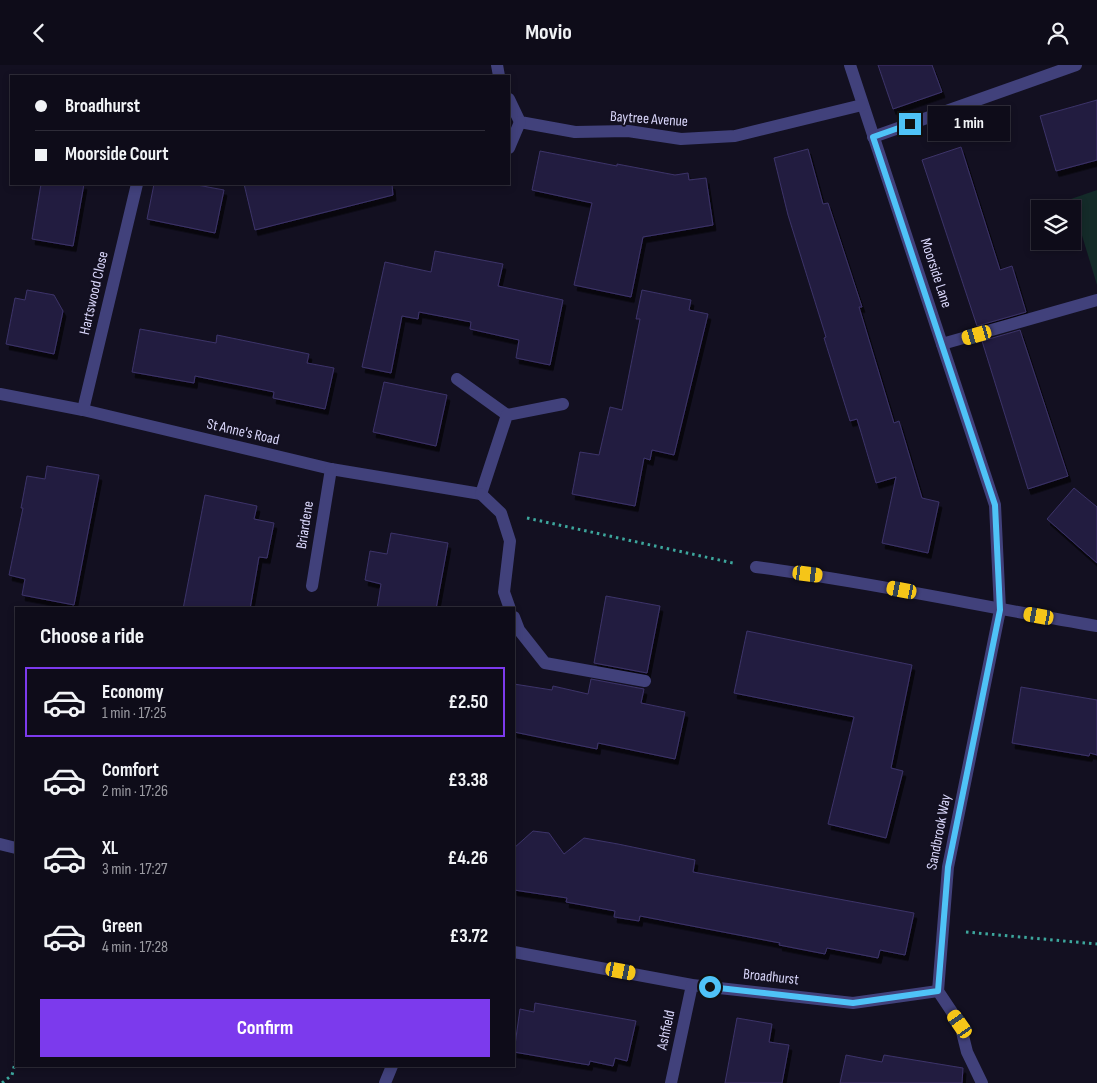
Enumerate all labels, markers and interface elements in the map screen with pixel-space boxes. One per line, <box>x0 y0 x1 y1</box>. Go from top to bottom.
icon: back <box>25 19 53 47</box>
text: Movio <box>525 19 572 46</box>
icon: person <box>1044 19 1072 47</box>
text: Broadhurst <box>65 95 140 118</box>
street label: Baytree Avenue <box>609 107 689 131</box>
callout: 1 min <box>928 107 1010 141</box>
route end <box>899 113 921 135</box>
text: 1 min <box>954 114 984 133</box>
text: Moorside Court <box>65 143 168 166</box>
map controls <box>1031 200 1081 250</box>
button: layers <box>1031 200 1081 250</box>
street label: Moorside Lane <box>916 236 956 310</box>
street label: Hartswood Close <box>75 249 113 337</box>
car <box>960 324 993 346</box>
street label: St Anne's Road <box>205 414 281 450</box>
street label: Briardene <box>292 500 318 550</box>
car <box>792 565 823 583</box>
car <box>885 580 918 600</box>
car <box>1022 606 1055 626</box>
text: Choose a ride <box>40 623 144 650</box>
icon: car <box>42 680 87 725</box>
text: Economy <box>102 681 164 704</box>
text: £2.50 <box>448 691 488 714</box>
text: 1 min · 17:25 <box>102 704 166 723</box>
icon: car <box>42 758 87 803</box>
text: Comfort <box>102 759 159 782</box>
text: £3.38 <box>448 769 488 792</box>
text: 2 min · 17:26 <box>102 782 168 801</box>
street label: Sandbrook Way <box>922 792 956 871</box>
icon: car <box>42 836 87 881</box>
text: XL <box>102 837 118 860</box>
text: £4.26 <box>448 847 488 870</box>
text: 3 min · 17:27 <box>102 860 168 879</box>
icon: car <box>42 914 87 959</box>
text: Green <box>102 915 142 938</box>
text: £3.72 <box>450 925 488 948</box>
text: 4 min · 17:28 <box>102 938 168 957</box>
car <box>604 961 637 981</box>
street label: Broadhurst <box>742 965 800 989</box>
route start <box>699 976 721 998</box>
button: Confirm <box>40 999 490 1057</box>
car <box>945 1007 974 1041</box>
street label: Ashfield <box>652 1009 679 1052</box>

